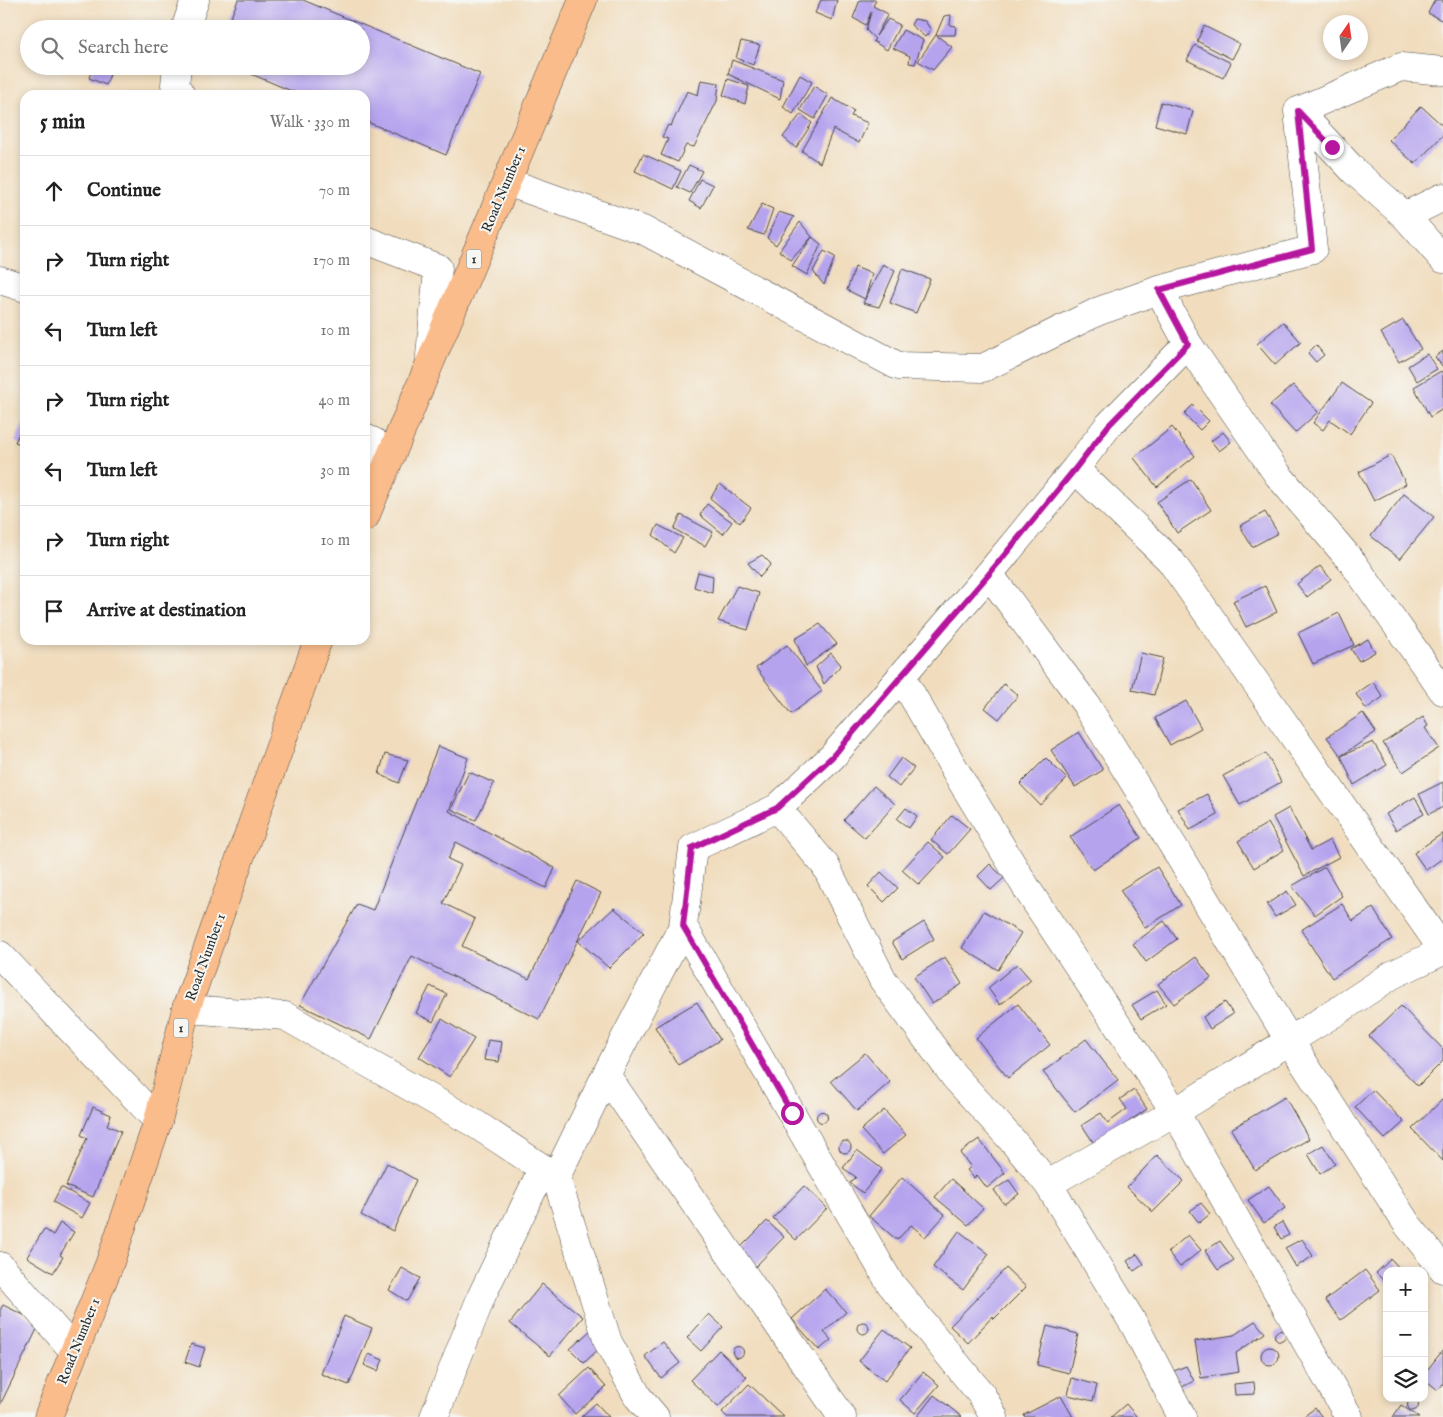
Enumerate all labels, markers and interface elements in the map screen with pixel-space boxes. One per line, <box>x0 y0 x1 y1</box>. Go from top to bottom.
north arrow <box>1323 15 1368 60</box>
search box <box>20 20 370 75</box>
icon: search <box>38 34 66 62</box>
text: Search here <box>78 36 169 60</box>
text: 5 min <box>40 109 85 136</box>
text: Walk · 330 m <box>270 113 350 133</box>
route end <box>1321 136 1344 159</box>
street label: Road Number 1 <box>478 144 530 235</box>
icon: ahead <box>40 177 68 205</box>
text: Continue <box>87 179 161 203</box>
text: 70 m <box>319 181 350 201</box>
icon: right <box>40 247 68 275</box>
text: Turn right <box>87 249 169 273</box>
road number: 1 <box>466 250 482 268</box>
text: 170 m <box>313 251 350 271</box>
icon: left <box>40 317 68 345</box>
text: Turn left <box>87 319 158 343</box>
text: 10 m <box>320 321 350 341</box>
icon: right <box>40 387 68 415</box>
text: Turn right <box>87 389 169 413</box>
text: 40 m <box>318 391 350 411</box>
icon: left <box>40 457 68 485</box>
text: Turn left <box>87 459 158 483</box>
text: 30 m <box>320 461 350 481</box>
icon: right <box>40 527 68 555</box>
text: Turn right <box>87 529 169 553</box>
text: 10 m <box>320 531 350 551</box>
icon: arrive <box>40 597 68 625</box>
text: Arrive at destination <box>87 599 246 623</box>
street label: Road Number 1 <box>182 911 230 1004</box>
road number: 1 <box>174 1018 188 1038</box>
route start <box>781 1102 804 1125</box>
map controls <box>1383 1267 1428 1402</box>
button: + <box>1383 1267 1428 1312</box>
street label: Road Number 1 <box>53 1295 104 1387</box>
button: − <box>1383 1312 1428 1357</box>
button: layers <box>1383 1357 1428 1402</box>

